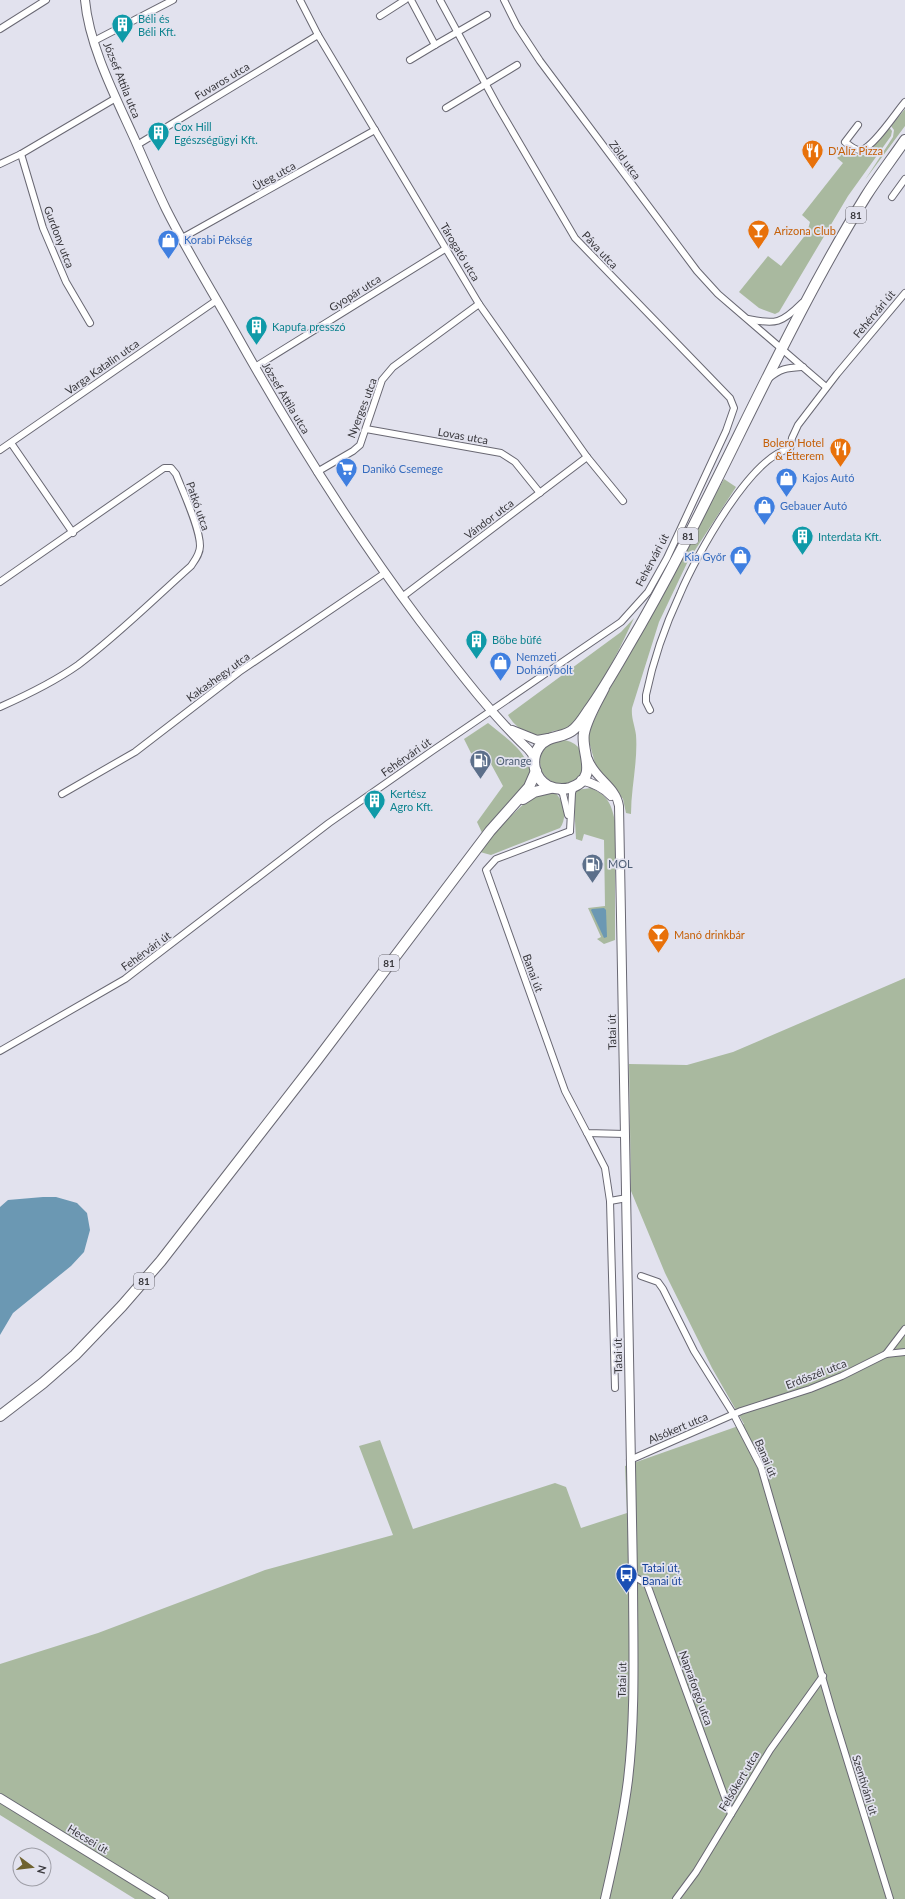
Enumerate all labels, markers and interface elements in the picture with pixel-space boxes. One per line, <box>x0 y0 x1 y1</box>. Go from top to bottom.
building icon: Béli és Béli Kft. <box>109 12 135 45</box>
place label: Béli és Béli Kft. <box>138 12 176 38</box>
street label: József Attila utca <box>101 40 144 120</box>
street label: Fuvaros utca <box>192 59 251 102</box>
building icon: Cox Hill Egészségügyi Kft. <box>145 120 171 153</box>
place label: Cox Hill Egészségügyi Kft. <box>174 120 258 146</box>
street label: Zöld utca <box>607 138 644 182</box>
restaurant icon: D'Alíz Pizza <box>800 138 826 171</box>
place label: D'Alíz Pizza <box>828 144 883 157</box>
street label: Üteg utca <box>250 158 297 193</box>
street label: Gurdony utca <box>42 204 77 270</box>
road number: 81 <box>846 207 866 223</box>
bar icon: Arizona Club <box>746 218 772 251</box>
street label: Tárogató utca <box>438 220 483 283</box>
place label: Arizona Club <box>774 224 836 237</box>
shop icon: Korabi Pékség <box>155 227 181 260</box>
street label: Páva utca <box>580 228 621 271</box>
place label: Korabi Pékség <box>184 233 252 246</box>
street label: Gyopár utca <box>326 272 383 314</box>
street label: Fehérvári út <box>850 287 897 340</box>
building icon: Kapufa presszó <box>243 314 269 347</box>
place label: Kapufa presszó <box>272 320 346 333</box>
street label: Varga Katalin utca <box>62 336 141 397</box>
street label: József Attila utca <box>260 360 313 436</box>
street label: Nyerges utca <box>344 376 379 440</box>
street label: Lovas utca <box>437 425 489 446</box>
place label: Bolero Hotel & Étterem <box>763 436 824 462</box>
restaurant icon: Bolero Hotel & Étterem <box>827 436 853 469</box>
supermarket icon: Danikó Csemege <box>333 456 359 489</box>
place label: Danikó Csemege <box>362 462 443 475</box>
shop icon: Kajos Autó <box>773 465 799 498</box>
place label: Kajos Autó <box>802 471 854 484</box>
street label: Patkó utca <box>184 480 213 532</box>
shop icon: Gebauer Autó <box>752 493 778 526</box>
street label: Vándor utca <box>462 496 516 541</box>
place label: Gebauer Autó <box>780 499 847 512</box>
building icon: Interdata Kft. <box>790 524 816 557</box>
road number: 81 <box>678 528 698 544</box>
place label: Interdata Kft. <box>818 530 882 543</box>
street label: Fehérvári út <box>632 531 671 588</box>
shop icon: Kia Győr <box>728 544 754 577</box>
place label: Kia Győr <box>684 550 726 563</box>
building icon: Böbe büfé <box>463 627 489 660</box>
place label: Böbe büfé <box>492 633 542 646</box>
street label: Kakashegy utca <box>183 649 252 704</box>
shop icon: Nemzeti Dohánybolt <box>487 650 513 683</box>
place label: Nemzeti Dohánybolt <box>516 650 573 676</box>
street label: Fehérvári út <box>378 735 433 779</box>
fuel station icon: Orange <box>467 748 493 781</box>
place label: Orange <box>496 754 532 767</box>
building icon: Kertész Agro Kft. <box>362 787 388 820</box>
place label: Kertész Agro Kft. <box>390 787 433 813</box>
fuel station icon: MOL <box>580 851 606 884</box>
place label: MOL <box>608 857 633 870</box>
bar icon: Manó drinkbár <box>646 922 672 955</box>
street label: Fehérvári út <box>118 928 173 973</box>
place label: Manó drinkbár <box>674 928 745 941</box>
street label: Banai út <box>521 952 546 994</box>
road number: 81 <box>379 955 399 971</box>
street label: Tatai út <box>605 1014 618 1050</box>
road number: 81 <box>134 1273 154 1289</box>
street label: Tatai út <box>611 1338 624 1374</box>
street label: Erdőszél utca <box>784 1356 848 1391</box>
street label: Alsókert utca <box>646 1409 710 1446</box>
street label: Banai út <box>753 1437 780 1479</box>
bus stop icon: Tatai út, Banai út <box>614 1561 640 1594</box>
place label: Tatai út, Banai út <box>642 1561 682 1587</box>
street label: Napraforgó utca <box>677 1649 716 1727</box>
street label: Tatai út <box>615 1662 628 1698</box>
street label: Felsőkert utca <box>716 1748 762 1813</box>
street label: Szentiváni út <box>850 1753 881 1816</box>
street label: Hecsei út <box>65 1821 111 1856</box>
north arrow <box>12 1847 52 1887</box>
text: N <box>35 1864 50 1875</box>

